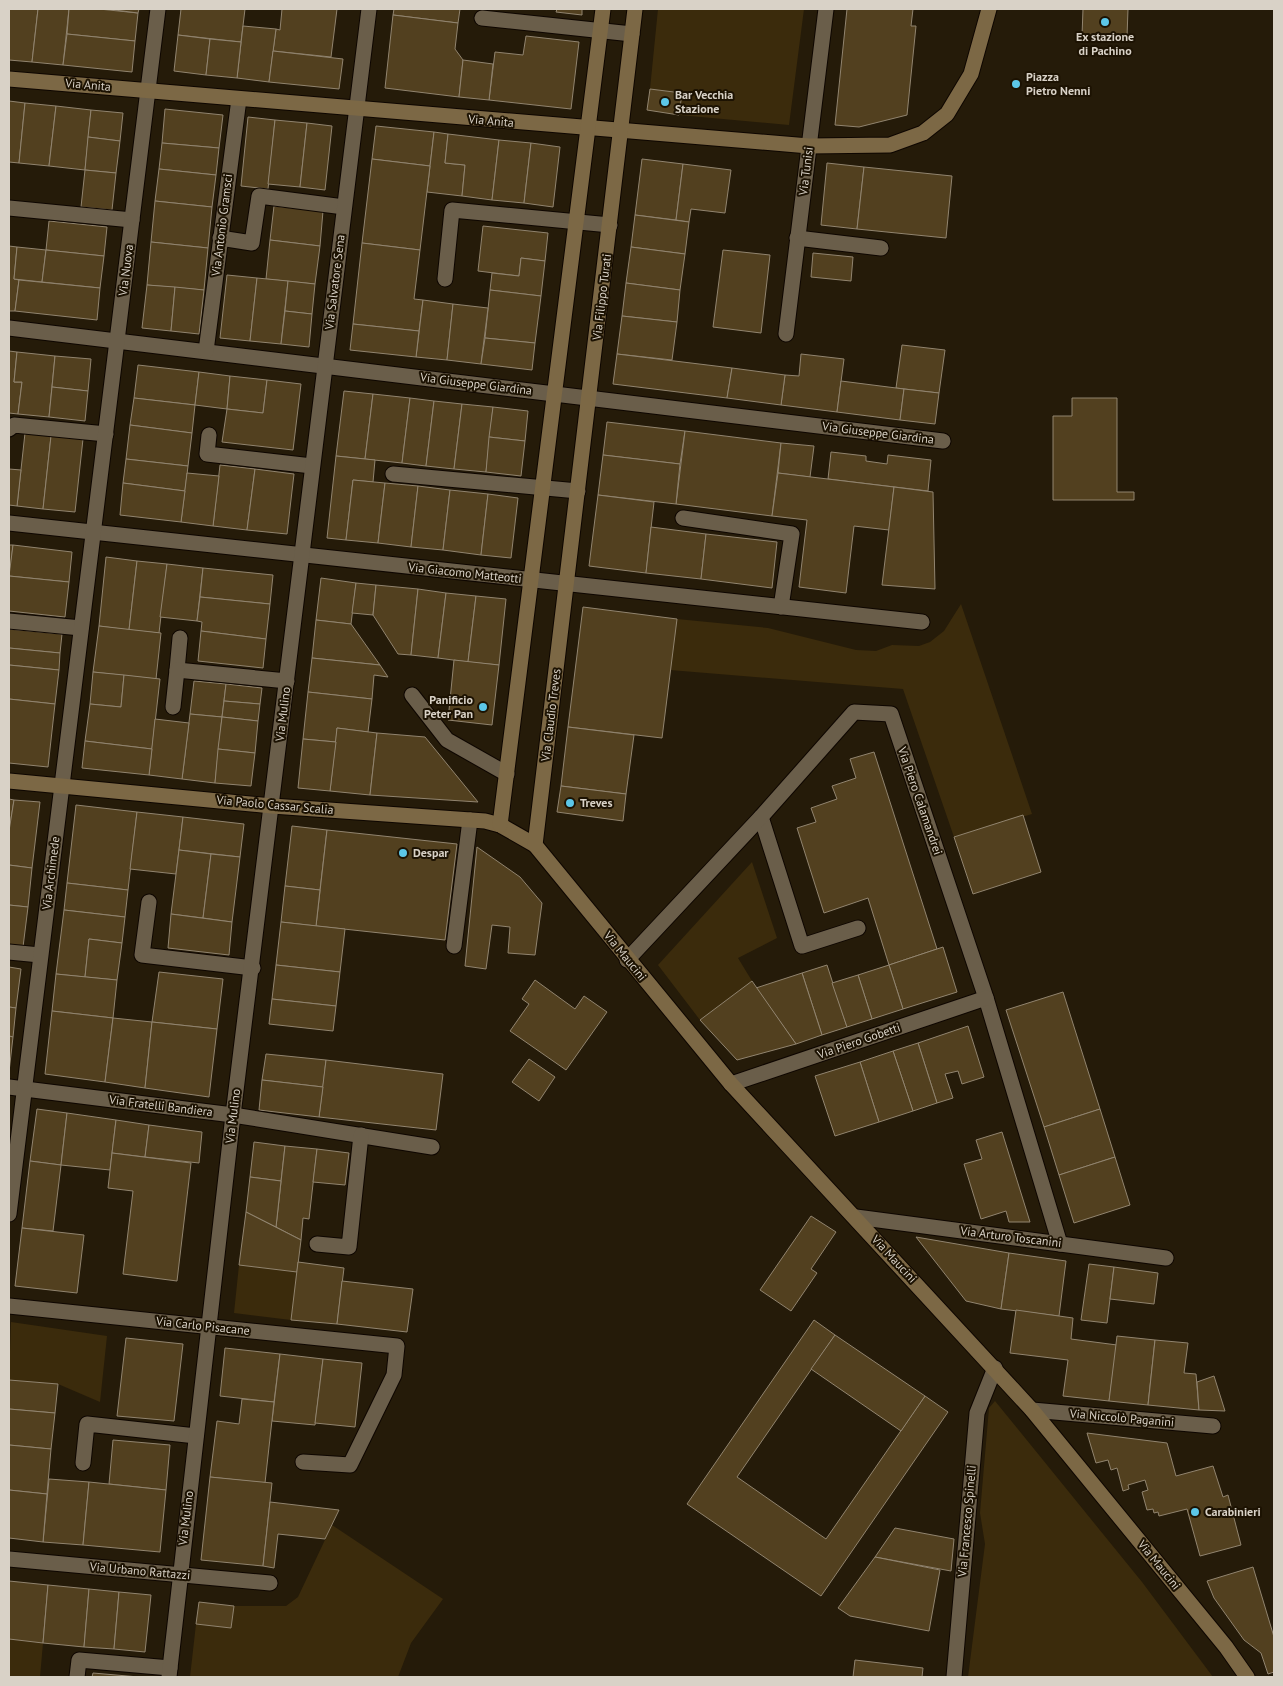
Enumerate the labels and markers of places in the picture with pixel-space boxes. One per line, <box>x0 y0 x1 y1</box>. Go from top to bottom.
marker: Ex stazione di Pachino <box>1099 16 1111 28</box>
place label: Ex stazione di Pachino <box>1076 29 1134 58</box>
place label: Piazza Pietro Nenni <box>1026 69 1090 98</box>
marker: Piazza Pietro Nenni <box>1010 78 1022 90</box>
place label: Bar Vecchia Stazione <box>675 87 733 116</box>
marker: Bar Vecchia Stazione <box>659 96 671 108</box>
place label: Panificio Peter Pan <box>424 692 474 721</box>
marker: Panificio Peter Pan <box>477 701 489 713</box>
place label: Treves <box>580 795 613 810</box>
marker: Treves <box>564 797 576 809</box>
place label: Despar <box>413 845 449 860</box>
marker: Despar <box>397 847 409 859</box>
place label: Carabinieri <box>1205 1504 1261 1519</box>
marker: Carabinieri <box>1189 1506 1201 1518</box>

